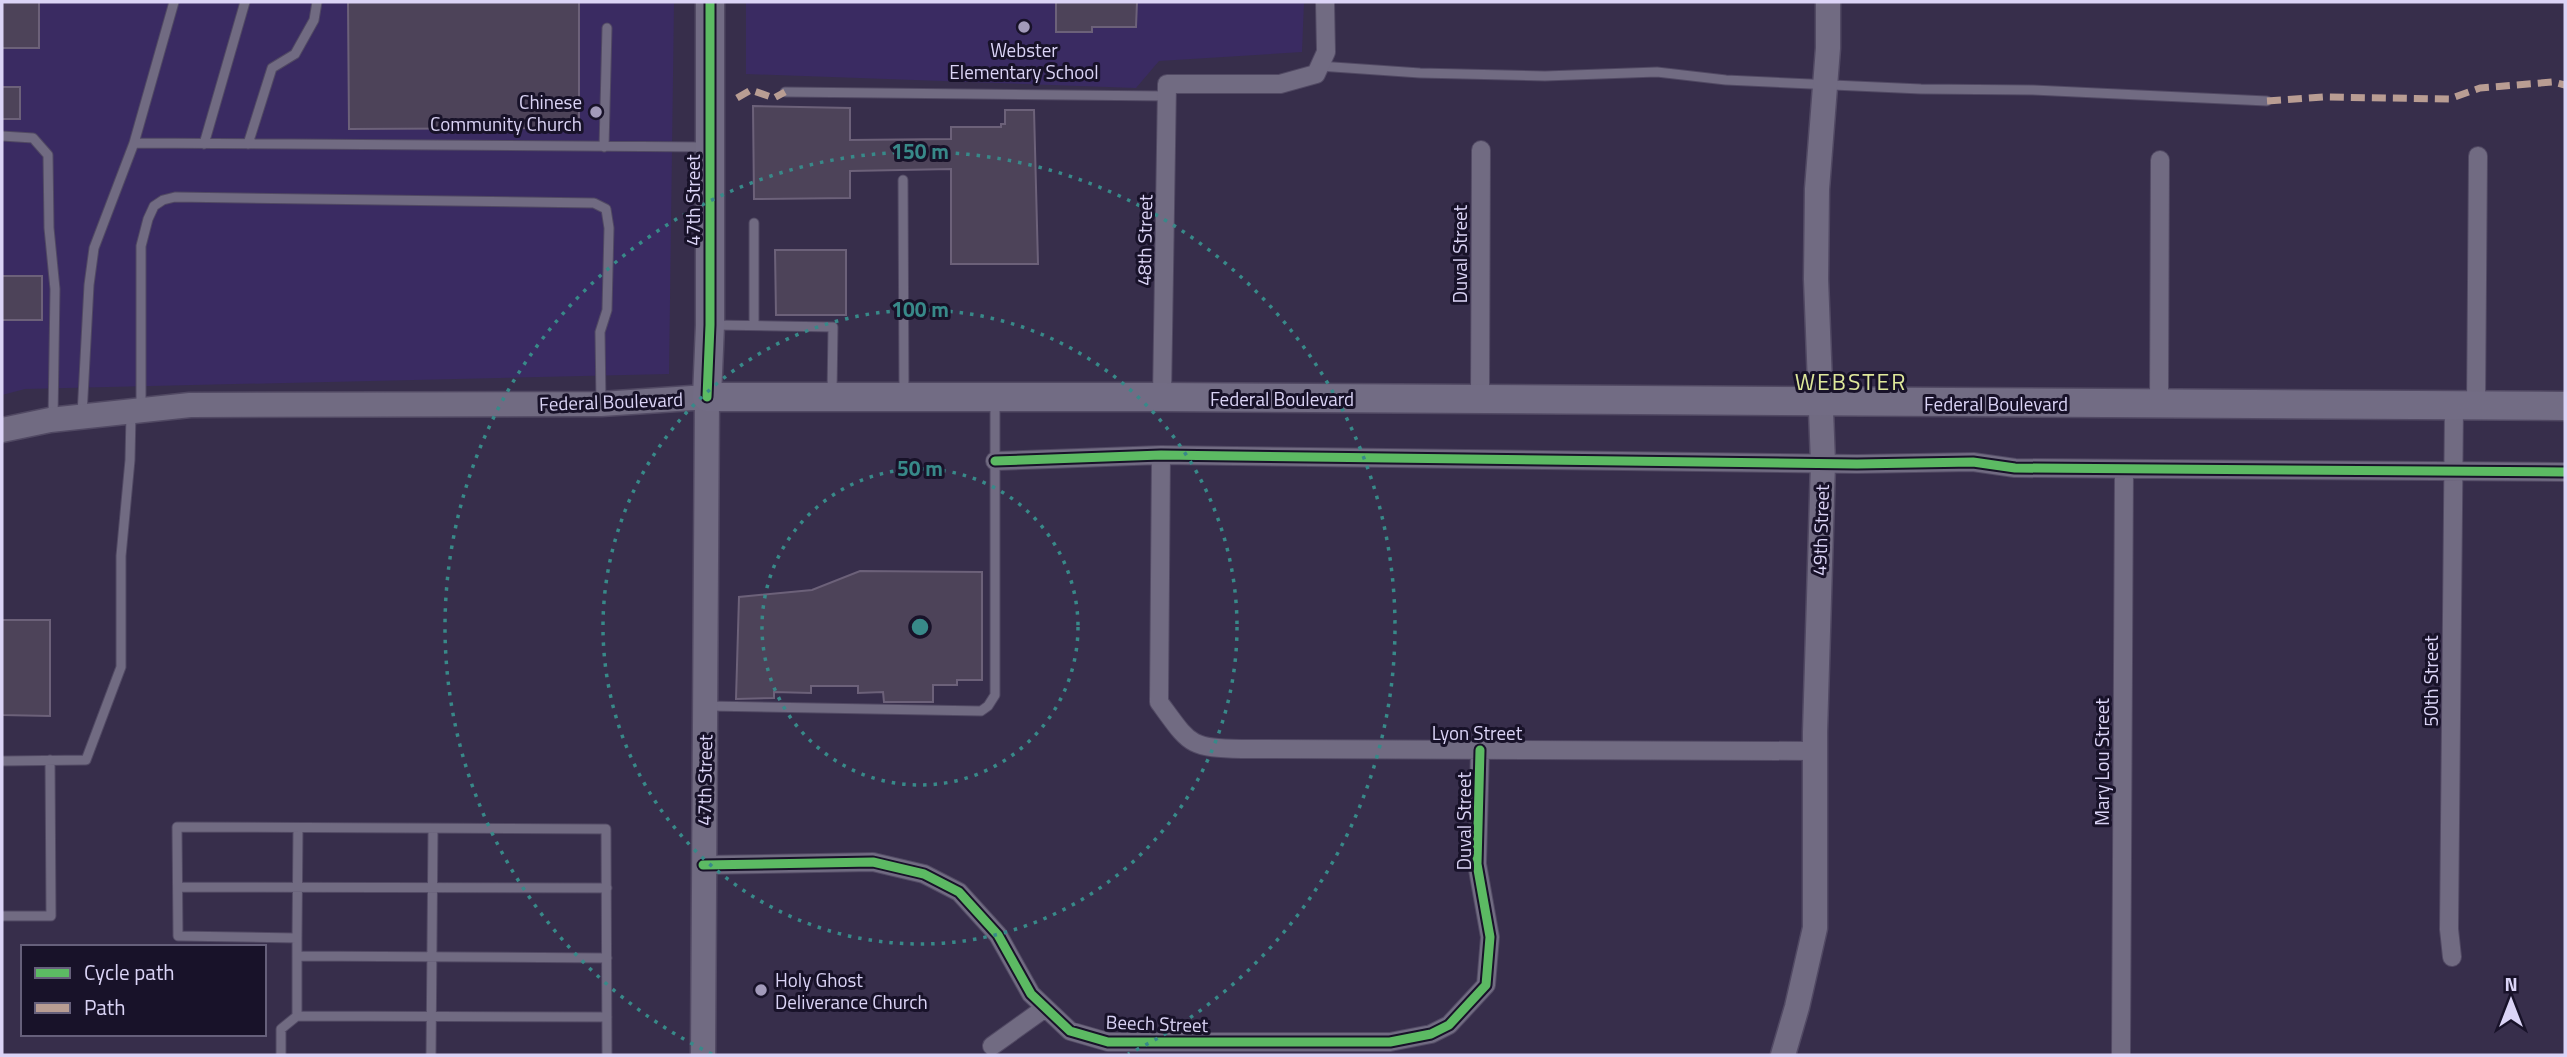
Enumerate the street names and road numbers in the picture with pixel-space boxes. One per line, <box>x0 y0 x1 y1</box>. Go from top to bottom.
street label: 47th Street <box>678 154 707 246</box>
street label: 48th Street <box>1129 194 1159 286</box>
street label: Duval Street <box>1445 204 1474 303</box>
street label: Federal Boulevard <box>538 384 684 418</box>
street label: Federal Boulevard <box>1210 384 1354 413</box>
street label: Federal Boulevard <box>1924 389 2068 418</box>
street label: 49th Street <box>1804 484 1836 576</box>
street label: 50th Street <box>2416 635 2445 727</box>
street label: Mary Lou Street <box>2087 698 2116 826</box>
street label: Lyon Street <box>1432 718 1523 747</box>
street label: 47th Street <box>689 734 719 826</box>
street label: Duval Street <box>1449 771 1478 870</box>
street label: Beech Street <box>1105 1007 1209 1039</box>

